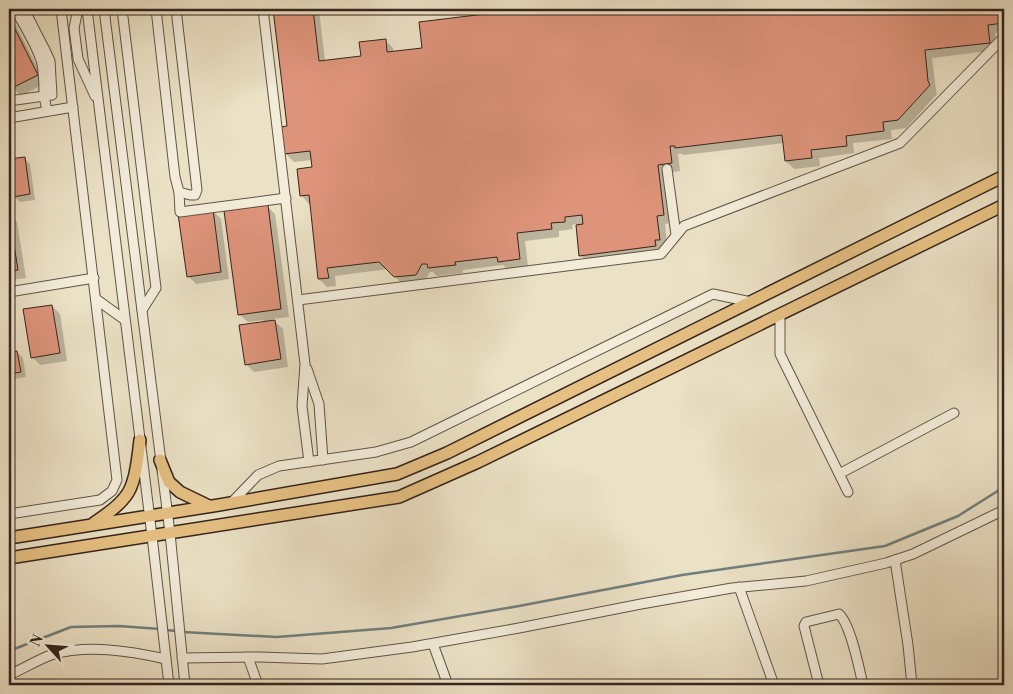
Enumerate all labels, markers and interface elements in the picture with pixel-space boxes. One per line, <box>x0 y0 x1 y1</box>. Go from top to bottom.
north arrow <box>22 622 72 672</box>
text: N <box>27 632 48 650</box>

